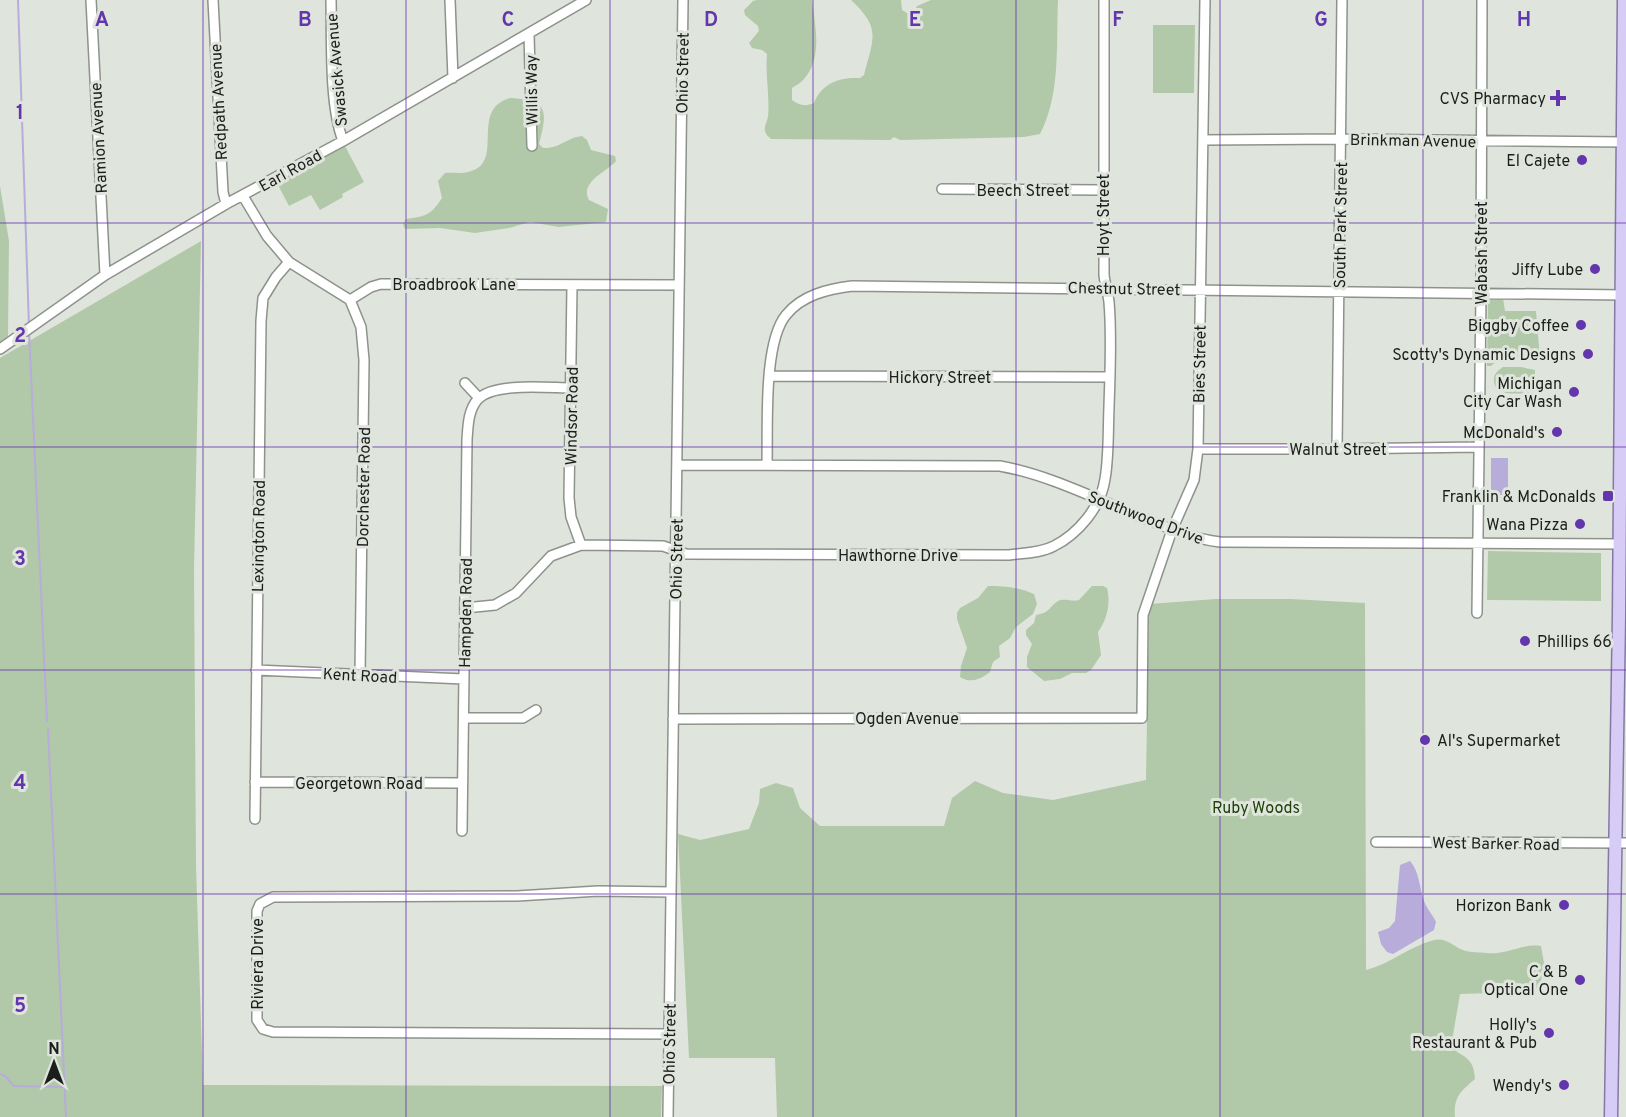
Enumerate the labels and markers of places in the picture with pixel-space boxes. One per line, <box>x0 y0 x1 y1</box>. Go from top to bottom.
place label: CVS Pharmacy <box>1440 90 1546 110</box>
marker: CVS Pharmacy <box>1551 91 1565 105</box>
place label: El Cajete <box>1506 152 1570 172</box>
marker: El Cajete <box>1575 153 1589 167</box>
place label: Jiffy Lube <box>1511 261 1583 281</box>
marker: Jiffy Lube <box>1588 262 1602 276</box>
place label: Biggby Coffee <box>1468 317 1569 337</box>
marker: Biggby Coffee <box>1574 318 1588 332</box>
place label: Scotty's Dynamic Designs <box>1392 346 1576 366</box>
marker: Scotty's Dynamic Designs <box>1581 347 1595 361</box>
place label: Michigan City Car Wash <box>1463 375 1562 413</box>
marker: Michigan City Car Wash <box>1567 385 1581 399</box>
place label: McDonald's <box>1463 424 1545 444</box>
marker: McDonald's <box>1550 425 1564 439</box>
place label: Franklin & McDonalds <box>1442 488 1596 508</box>
marker: Franklin & McDonalds <box>1601 489 1615 503</box>
place label: Wana Pizza <box>1486 516 1568 536</box>
marker: Wana Pizza <box>1573 517 1587 531</box>
place label: Phillips 66 <box>1537 633 1612 653</box>
marker: Phillips 66 <box>1518 634 1532 648</box>
place label: Al's Supermarket <box>1437 732 1561 752</box>
marker: Al's Supermarket <box>1418 733 1432 747</box>
place label: Horizon Bank <box>1455 897 1552 917</box>
marker: Horizon Bank <box>1557 898 1571 912</box>
place label: C & B Optical One <box>1484 963 1568 1001</box>
marker: C & B Optical One <box>1573 973 1587 987</box>
place label: Holly's Restaurant & Pub <box>1412 1016 1537 1054</box>
marker: Holly's Restaurant & Pub <box>1542 1026 1556 1040</box>
place label: Wendy's <box>1492 1077 1552 1097</box>
marker: Wendy's <box>1557 1078 1571 1092</box>

